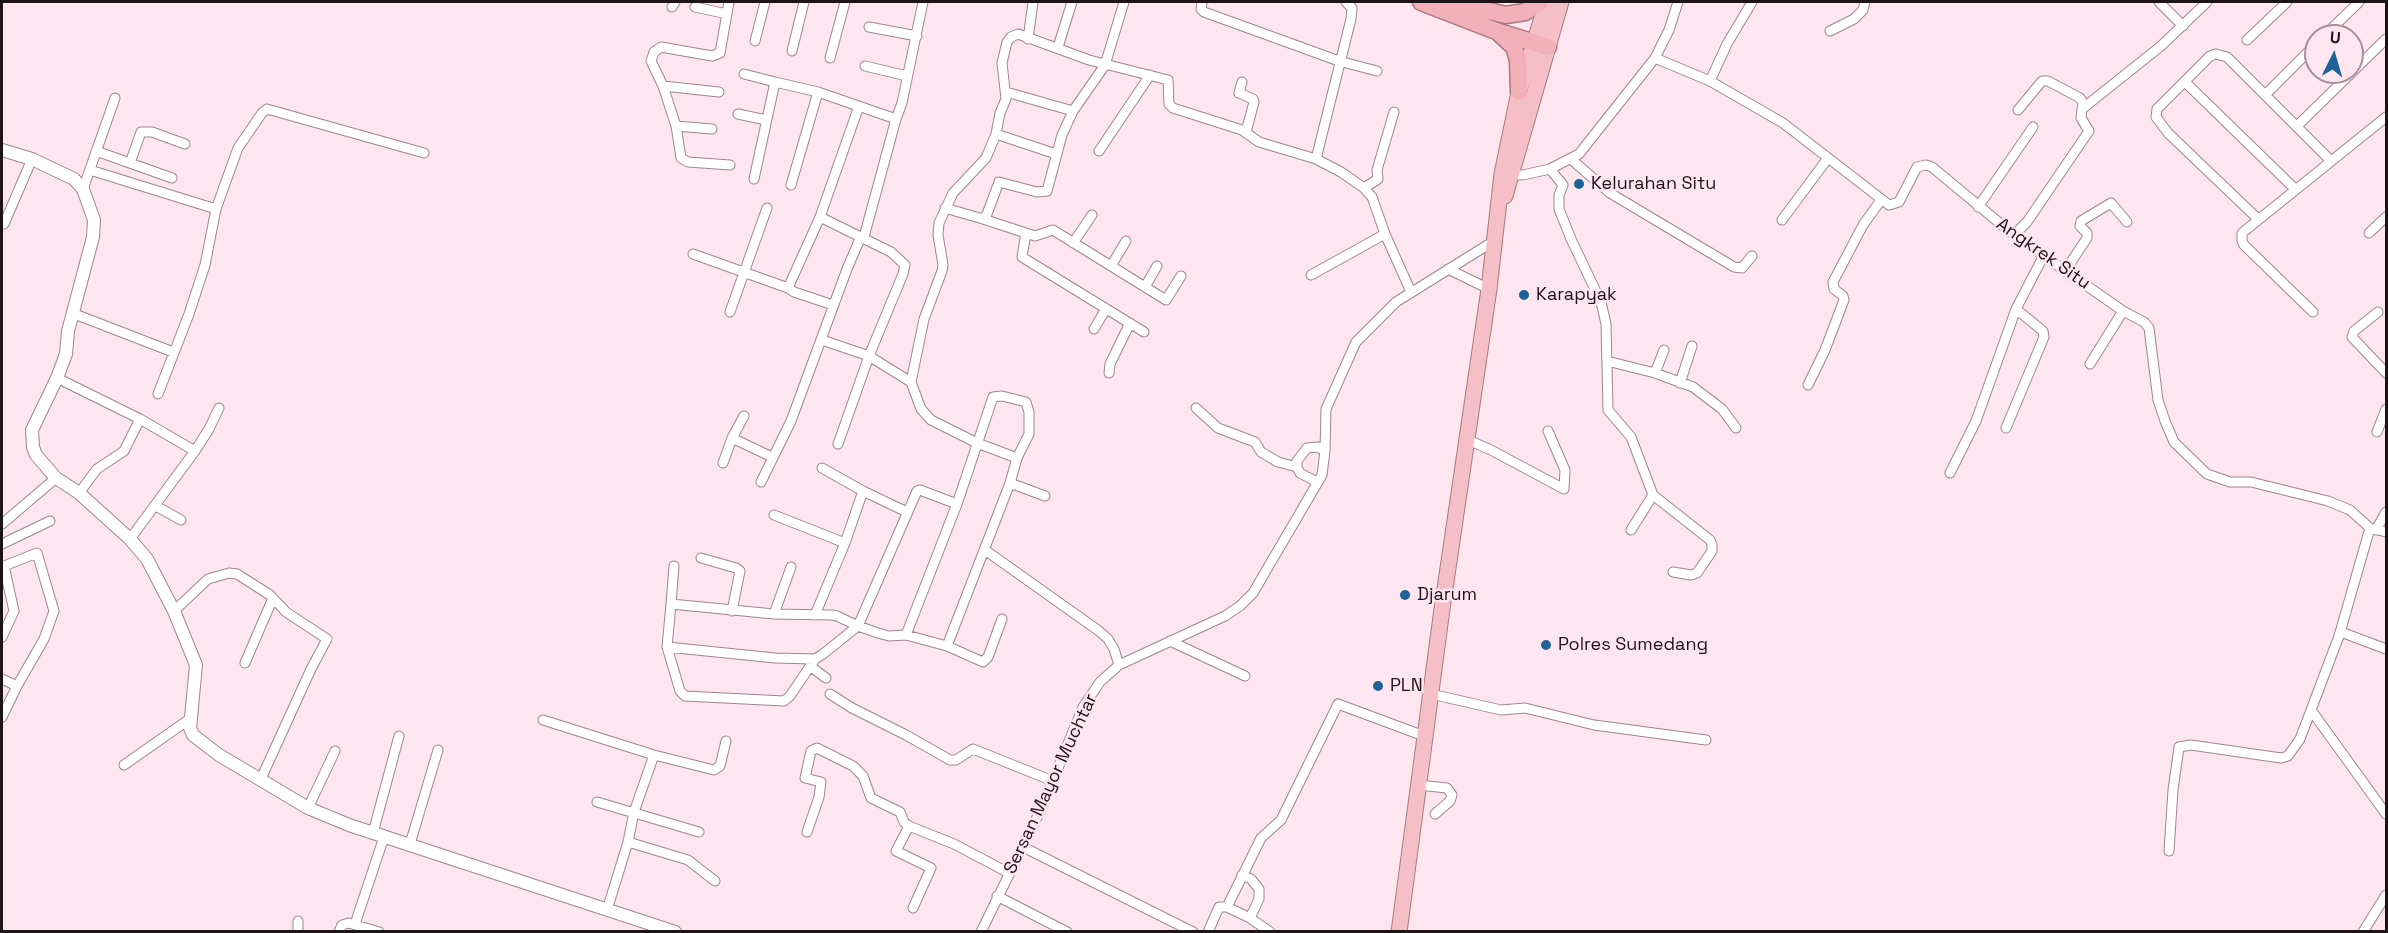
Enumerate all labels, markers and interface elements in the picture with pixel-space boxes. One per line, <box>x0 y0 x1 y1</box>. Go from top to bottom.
north arrow <box>2304 24 2364 84</box>
text: U <box>2329 27 2342 48</box>
place label: Kelurahan Situ <box>1591 173 1716 195</box>
marker: Kelurahan Situ <box>1572 177 1586 191</box>
street label: Angkrek Situ <box>1992 214 2094 294</box>
place label: Karapyak <box>1536 284 1617 306</box>
marker: Karapyak <box>1517 288 1531 302</box>
place label: Djarum <box>1417 584 1477 606</box>
marker: Djarum <box>1398 588 1412 602</box>
place label: Polres Sumedang <box>1558 634 1708 656</box>
marker: Polres Sumedang <box>1539 638 1553 652</box>
place label: PLN <box>1390 675 1423 697</box>
marker: PLN <box>1371 679 1385 693</box>
street label: Sersan Mayor Muchtar <box>1000 690 1102 878</box>

